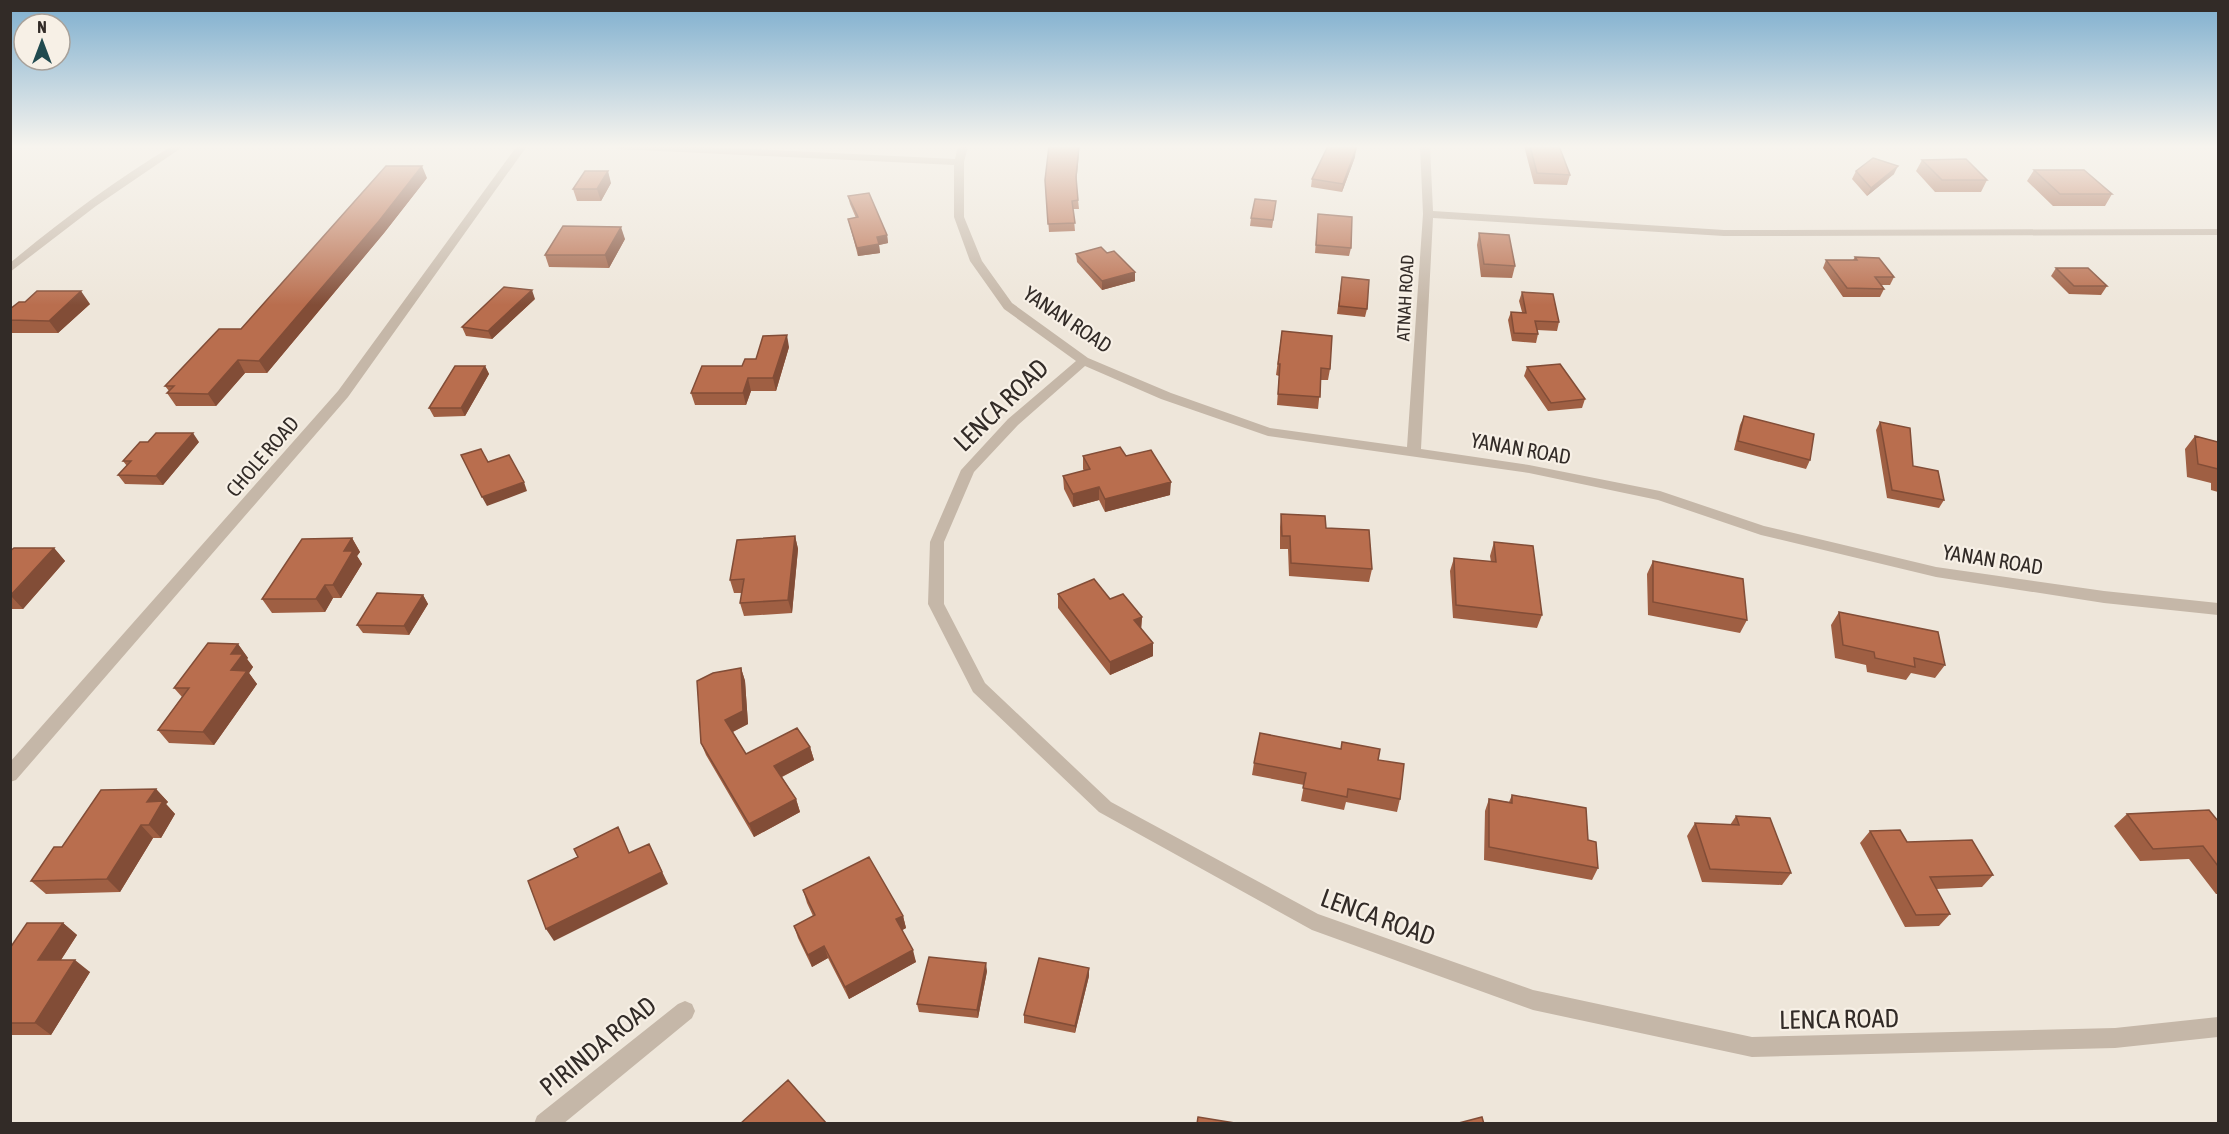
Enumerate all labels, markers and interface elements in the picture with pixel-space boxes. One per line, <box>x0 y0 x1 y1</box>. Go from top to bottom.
north arrow <box>12 12 72 72</box>
text: N <box>37 18 47 36</box>
street label: ATNAH ROAD <box>1392 254 1418 342</box>
street label: YANAN ROAD <box>1019 281 1117 357</box>
street label: LENCA ROAD <box>948 353 1054 457</box>
street label: CHOLE ROAD <box>221 411 303 501</box>
street label: YANAN ROAD <box>1469 427 1573 469</box>
street label: YANAN ROAD <box>1941 539 2045 579</box>
street label: LENCA ROAD <box>1317 882 1439 952</box>
street label: PIRINDA ROAD <box>534 990 662 1102</box>
street label: LENCA ROAD <box>1779 1003 1899 1035</box>

